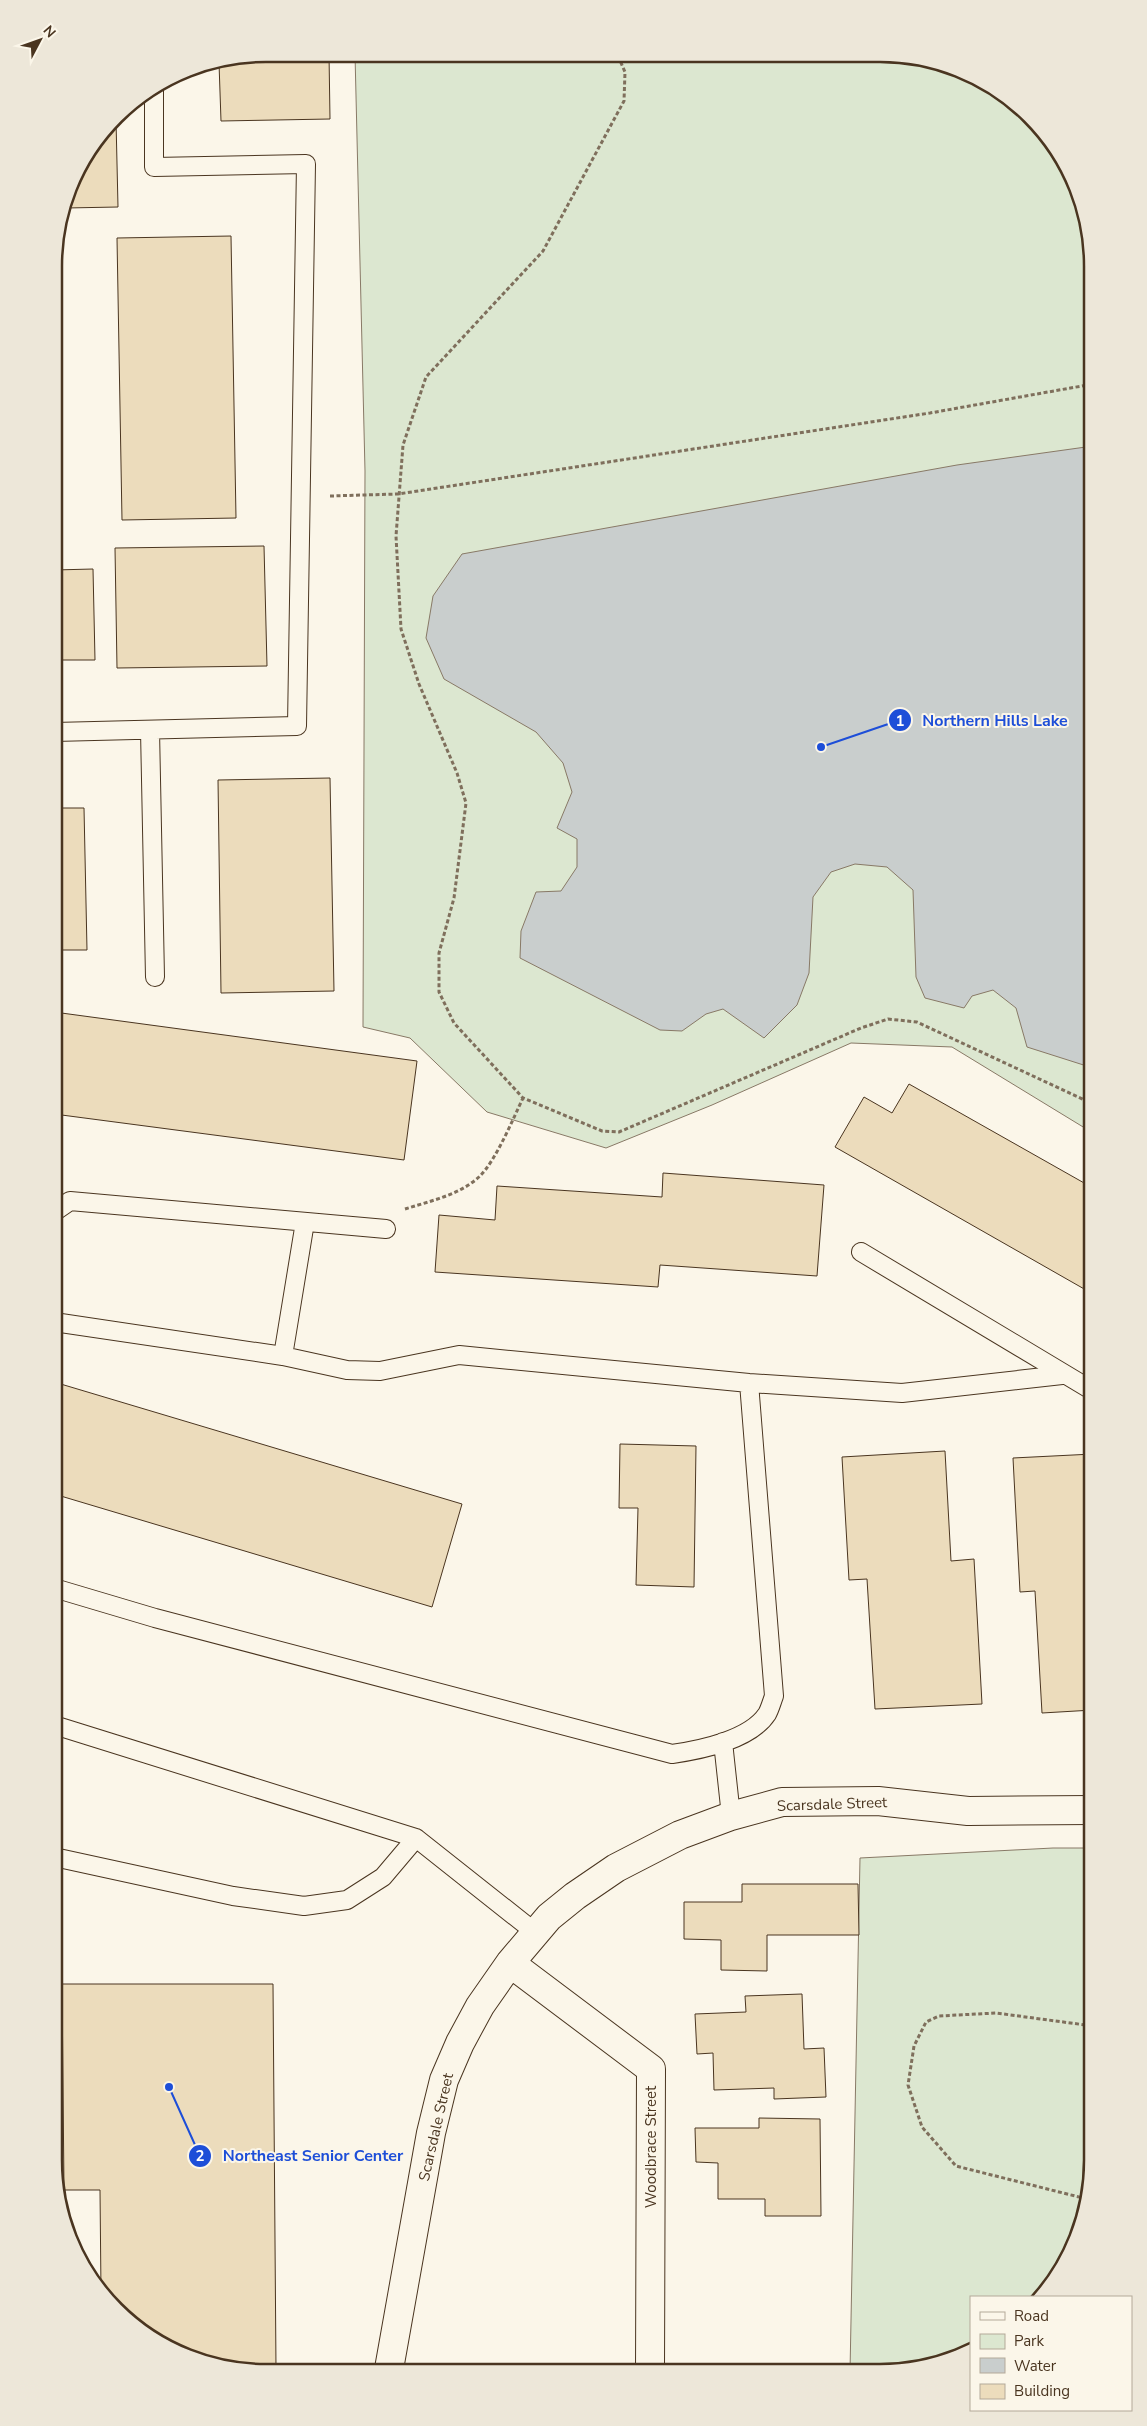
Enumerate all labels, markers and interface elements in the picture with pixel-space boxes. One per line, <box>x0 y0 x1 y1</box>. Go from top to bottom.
north arrow <box>15 15 65 65</box>
text: N <box>39 22 60 42</box>
callout: Northern Hills Lake <box>887 705 1078 736</box>
text: Northern Hills Lake <box>922 710 1068 732</box>
text: 1 <box>895 711 905 731</box>
street label: Scarsdale Street <box>776 1792 888 1816</box>
street label: Scarsdale Street <box>414 2070 458 2183</box>
street label: Woodbrace Street <box>641 2085 661 2208</box>
callout: Northeast Senior Center <box>188 2140 413 2171</box>
text: Northeast Senior Center <box>223 2145 404 2167</box>
text: 2 <box>195 2146 205 2166</box>
legend <box>970 2296 1132 2411</box>
text: Road <box>1014 2306 1049 2326</box>
text: Park <box>1014 2331 1044 2351</box>
text: Water <box>1014 2356 1057 2376</box>
text: Building <box>1014 2381 1070 2401</box>

